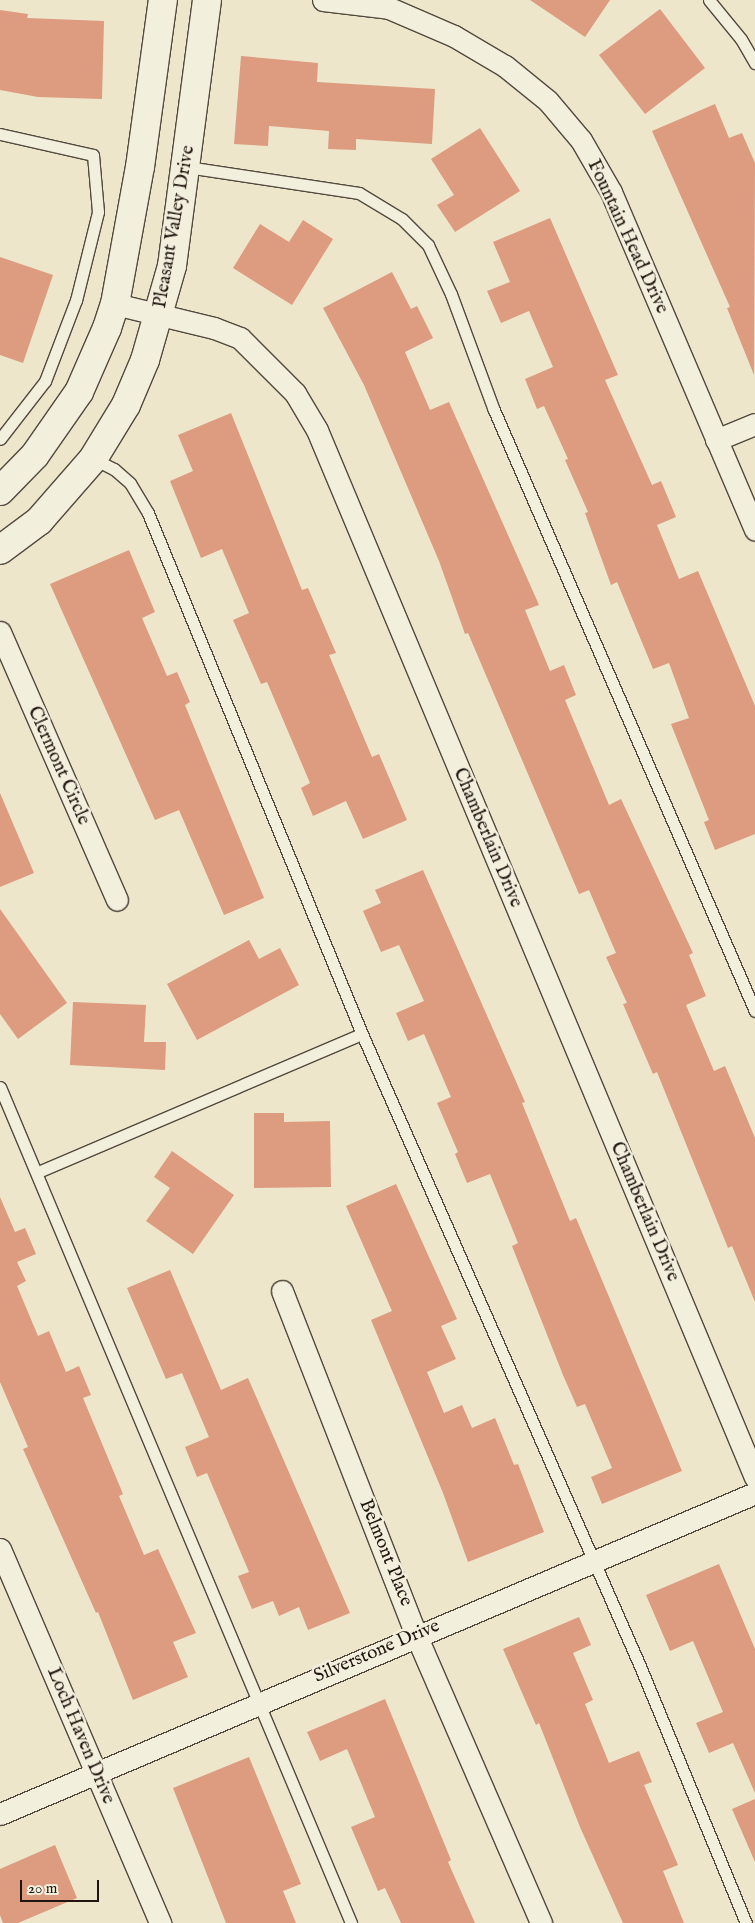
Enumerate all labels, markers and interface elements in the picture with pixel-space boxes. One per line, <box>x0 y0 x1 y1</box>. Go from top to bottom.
street label: Pleasant Valley Drive <box>149 144 201 310</box>
street label: Fountain Head Drive <box>581 156 673 318</box>
street label: Clermont Circle <box>22 703 94 829</box>
street label: Chamberlain Drive <box>447 765 527 911</box>
street label: Chamberlain Drive <box>604 1139 684 1285</box>
street label: Belmont Place <box>353 1496 417 1610</box>
street label: Silverstone Drive <box>311 1615 443 1689</box>
street label: Loch Haven Drive <box>41 1664 119 1808</box>
scale bar <box>22 1870 101 1902</box>
text: 20 m <box>28 1879 57 1898</box>

